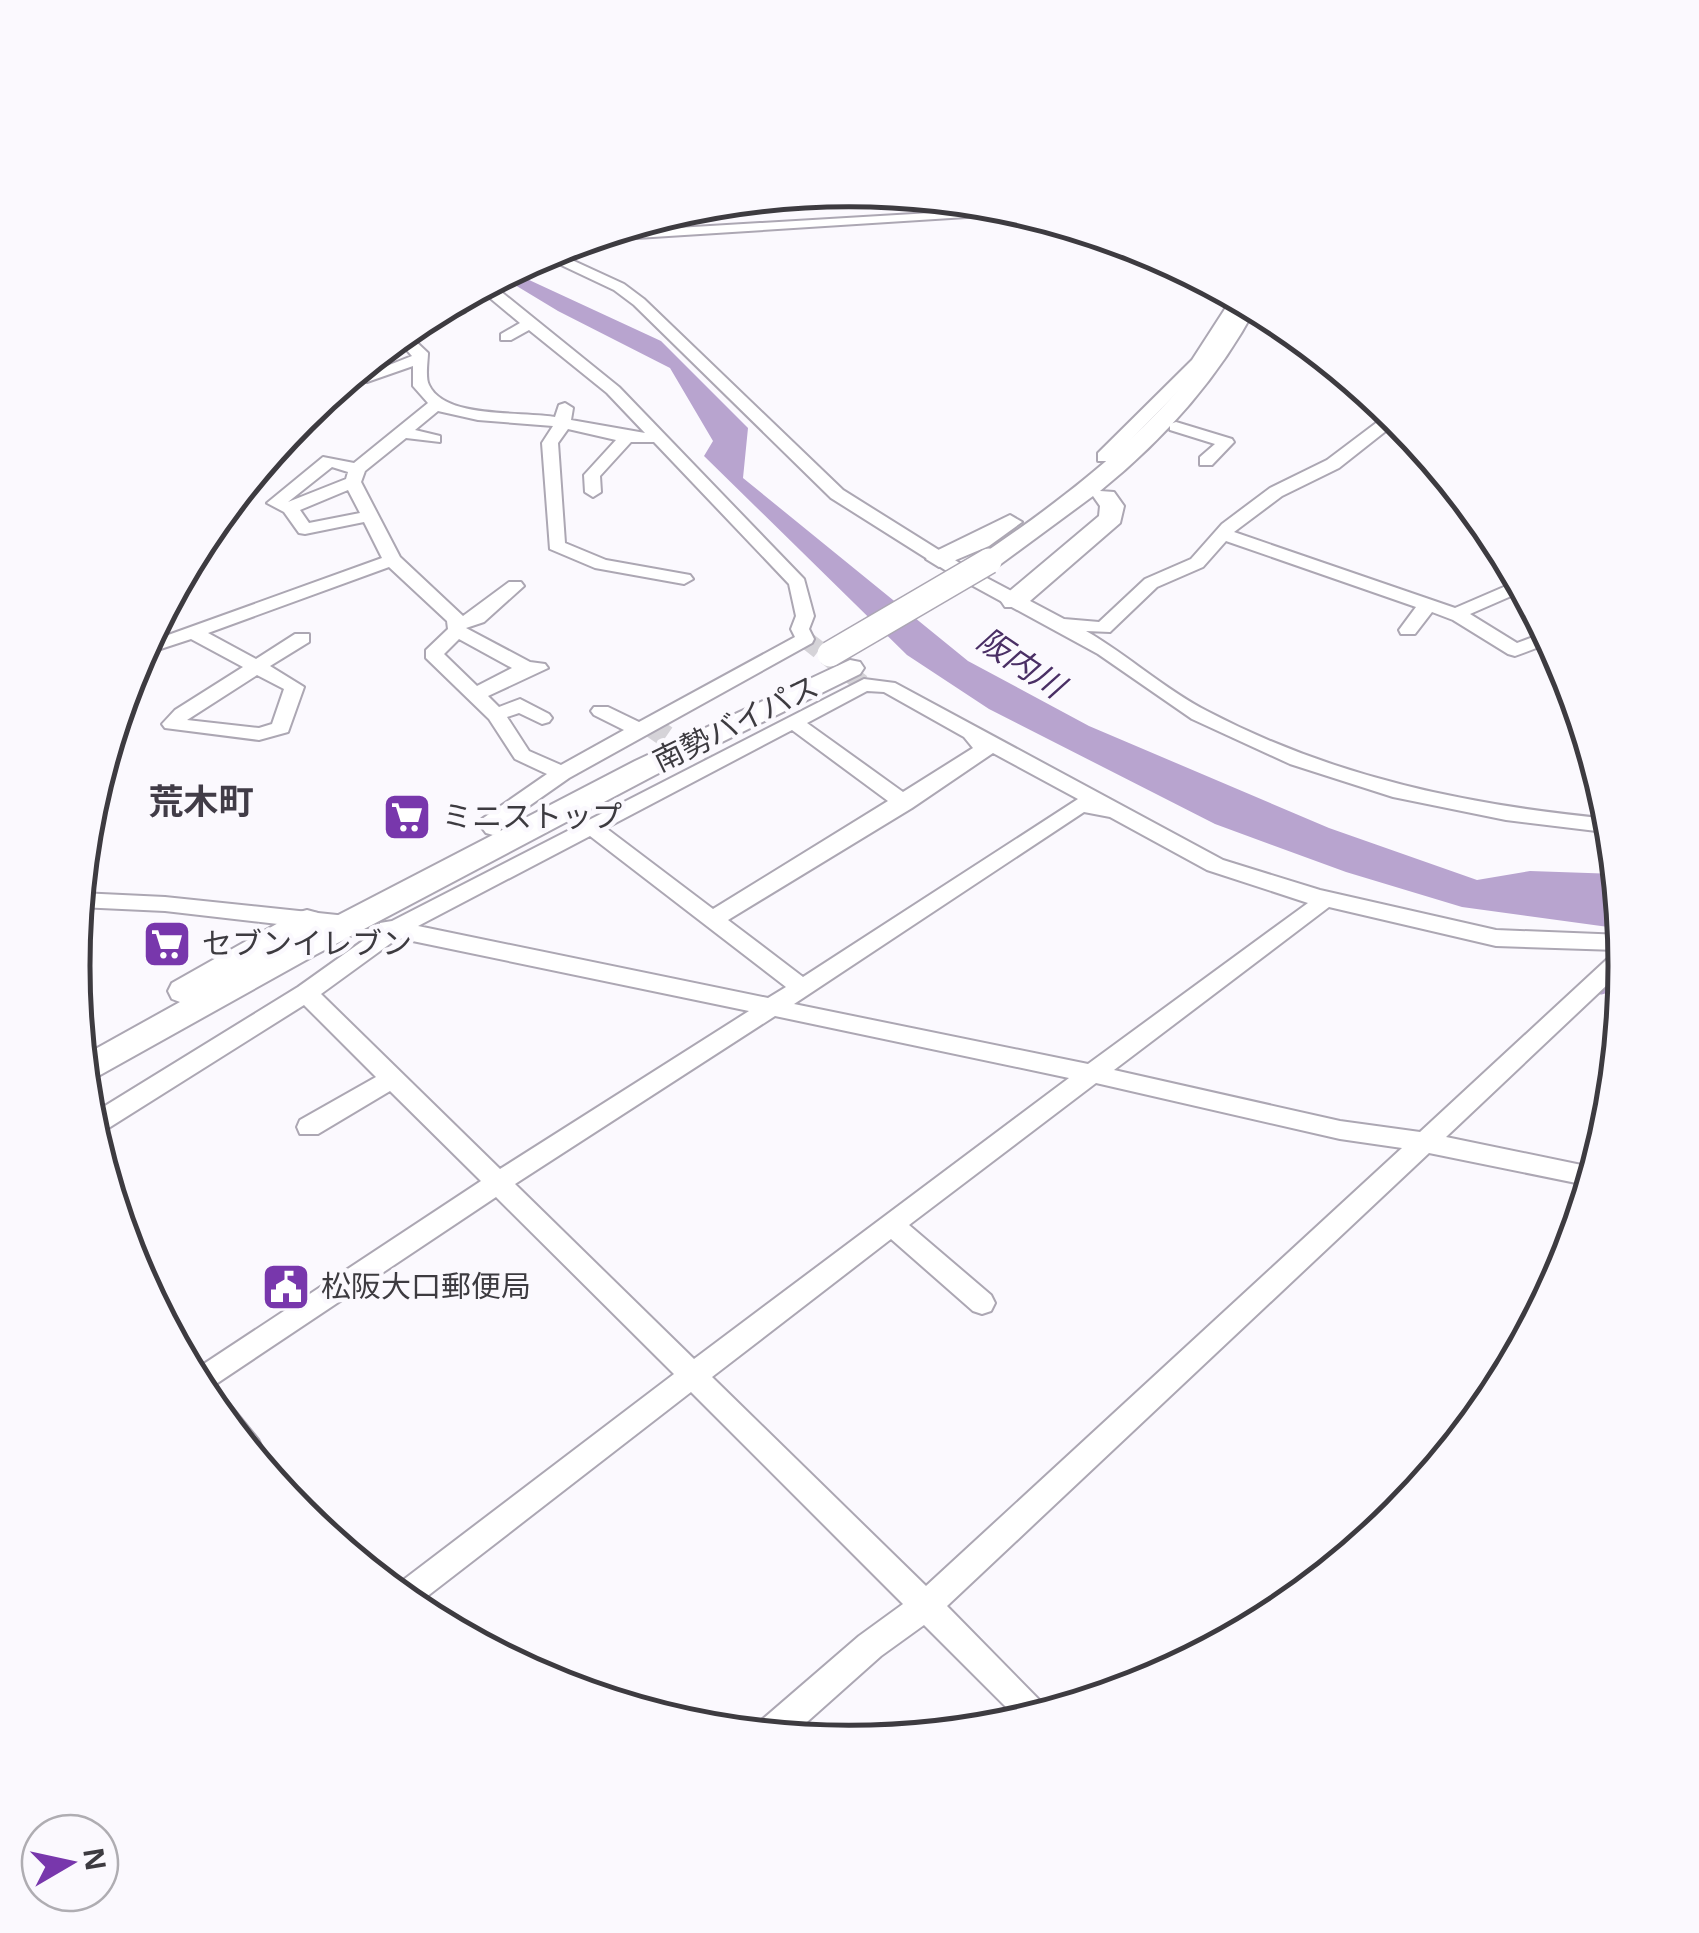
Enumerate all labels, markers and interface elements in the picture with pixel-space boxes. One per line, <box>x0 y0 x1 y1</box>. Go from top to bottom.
water label: 阪内川 <box>970 617 1076 708</box>
street label: 南勢バイパス <box>646 665 825 780</box>
district label: 荒木町 <box>148 777 254 824</box>
supermarket icon: ミニストップ <box>381 791 433 843</box>
place label: ミニストップ <box>442 795 622 836</box>
supermarket icon: セブンイレブン <box>141 918 193 970</box>
place label: セブンイレブン <box>202 922 412 963</box>
public building icon: 松阪大口郵便局 <box>260 1261 312 1313</box>
place label: 松阪大口郵便局 <box>321 1265 531 1306</box>
north arrow <box>20 1813 120 1913</box>
text: N <box>75 1845 116 1873</box>

